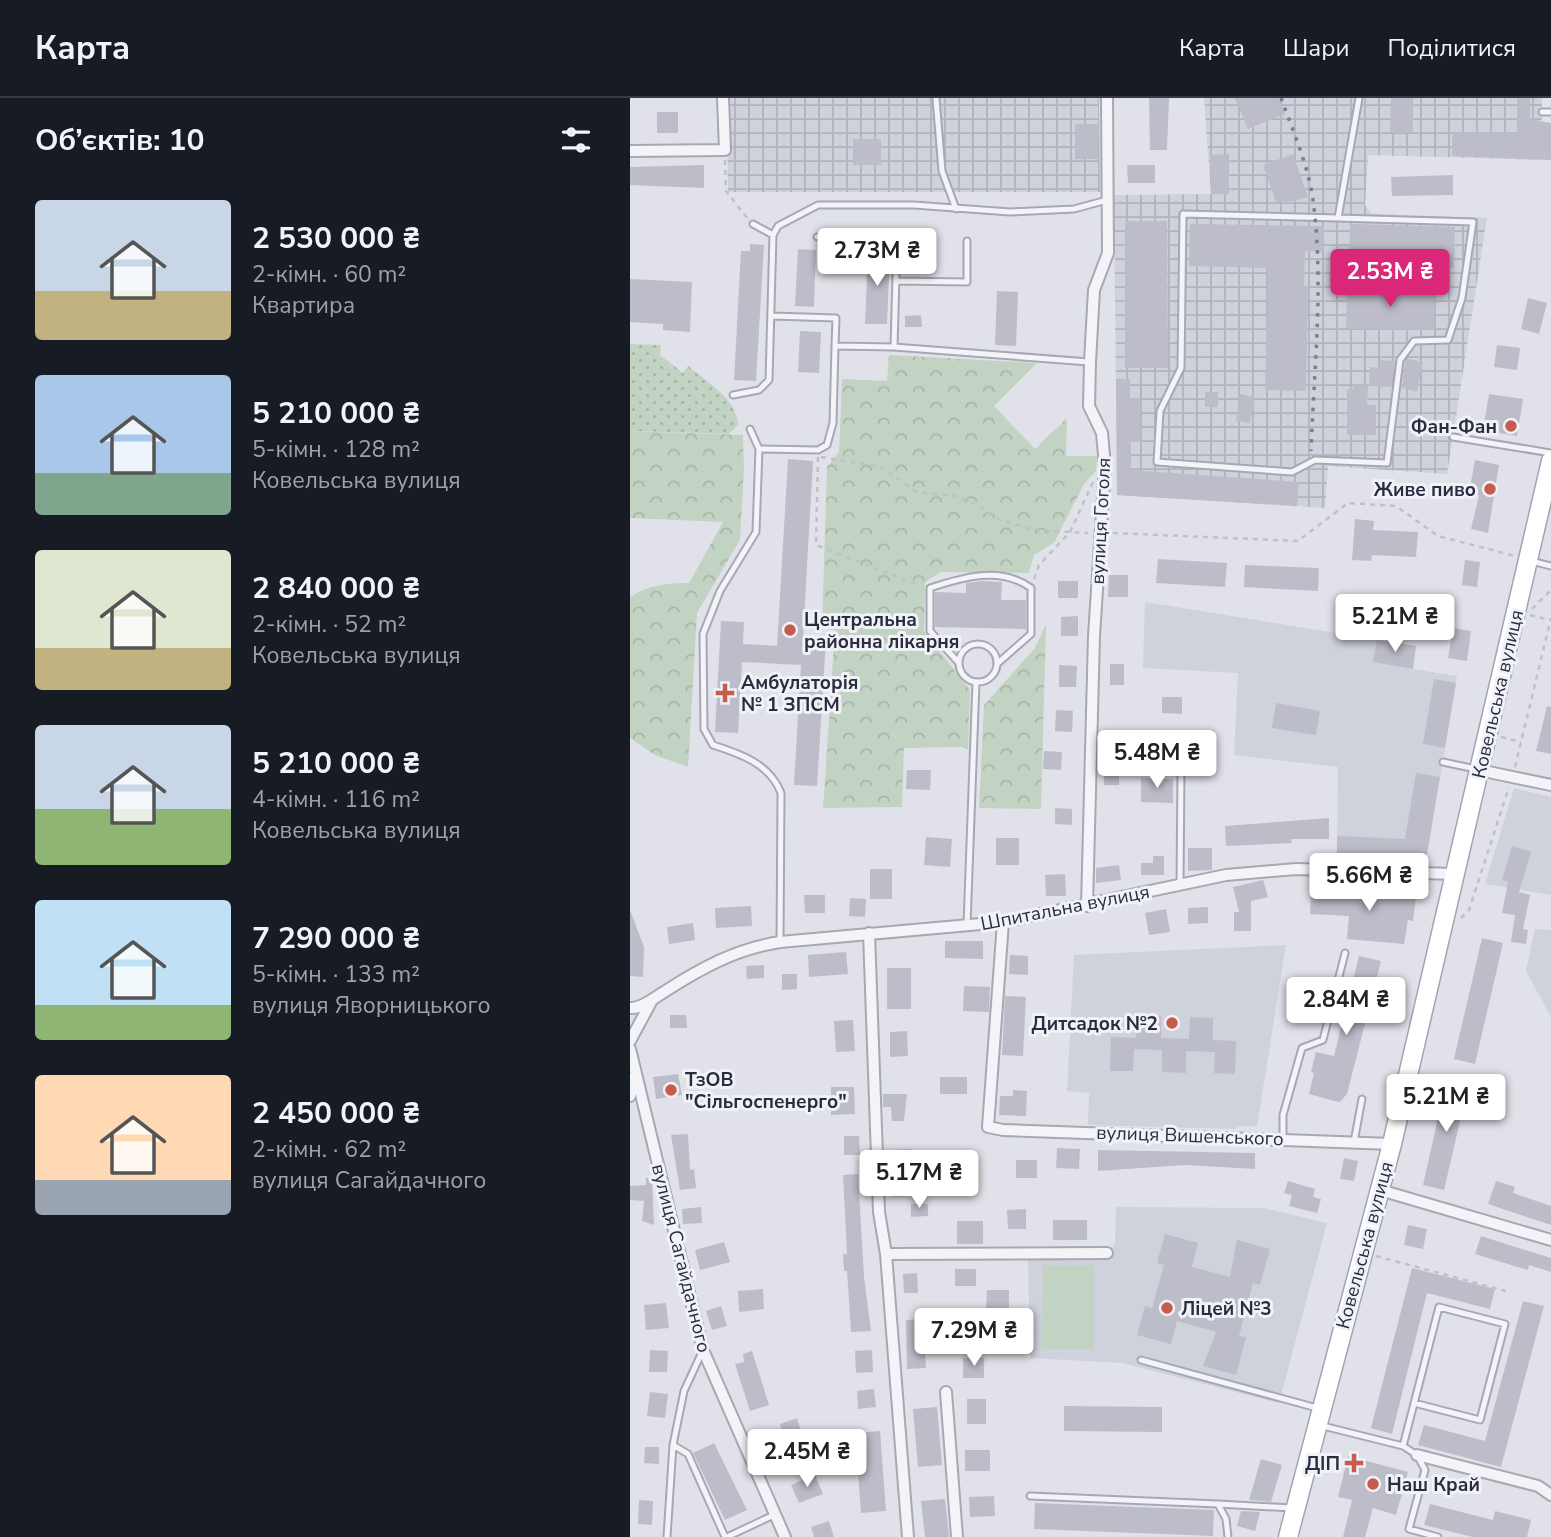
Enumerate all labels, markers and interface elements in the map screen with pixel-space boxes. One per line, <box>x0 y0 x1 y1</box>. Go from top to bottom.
text: Карта <box>35 26 130 71</box>
text: Карта <box>1179 32 1245 64</box>
text: Шари <box>1283 32 1350 64</box>
text: Поділитися <box>1388 32 1516 64</box>
text: Об’єктів: 10 <box>35 120 205 161</box>
icon: filters <box>557 121 595 159</box>
text: 2 530 000 ₴ <box>252 218 420 259</box>
icon: home <box>91 228 175 312</box>
pin: 2.73M ₴ <box>812 228 942 288</box>
text: 2.73M ₴ <box>833 235 921 266</box>
pin: 2.53M ₴ <box>1325 250 1455 309</box>
text: 2.53M ₴ <box>1346 256 1434 287</box>
text: 2-кімн. · 60 m² <box>252 259 406 290</box>
text: Квартира <box>252 290 355 321</box>
text: 5 210 000 ₴ <box>252 393 420 434</box>
icon: home <box>91 403 175 487</box>
place label: Фан-Фан <box>1411 414 1497 440</box>
marker: Фан-Фан <box>1503 418 1519 434</box>
text: 5-кімн. · 128 m² <box>252 434 420 465</box>
street label: вулиця Гоголя <box>1085 457 1117 585</box>
text: Ковельська вулиця <box>252 465 461 496</box>
place label: Живе пиво <box>1374 477 1476 503</box>
marker: Живе пиво <box>1482 481 1498 497</box>
text: 2 840 000 ₴ <box>252 568 420 609</box>
icon: home <box>91 578 175 662</box>
pin: 5.21M ₴ <box>1330 594 1460 654</box>
text: 5.21M ₴ <box>1351 601 1439 632</box>
place label: Центральна районна лікарня <box>804 607 960 655</box>
street label: Ковельська вулиця <box>1466 607 1530 781</box>
text: 2-кімн. · 52 m² <box>252 609 406 640</box>
marker: Центральна районна лікарня <box>782 622 798 638</box>
text: Ковельська вулиця <box>252 640 461 671</box>
place label: Амбулаторія № 1 ЗПСМ <box>741 670 858 718</box>
marker: Амбулаторія № 1 ЗПСМ <box>715 683 735 703</box>
pin: 5.48M ₴ <box>1092 730 1222 790</box>
text: 5.48M ₴ <box>1113 737 1201 768</box>
text: 5 210 000 ₴ <box>252 743 420 784</box>
icon: home <box>91 753 175 837</box>
text: 4-кімн. · 116 m² <box>252 784 420 815</box>
text: Ковельська вулиця <box>252 815 461 846</box>
pin: 5.66M ₴ <box>1304 854 1434 913</box>
text: 5.66M ₴ <box>1325 860 1413 891</box>
street label: Шпитальна вулиця <box>978 879 1152 937</box>
text: 7 290 000 ₴ <box>252 918 420 959</box>
icon: home <box>91 928 175 1012</box>
text: 5-кімн. · 133 m² <box>252 959 420 990</box>
pin: 2.84M ₴ <box>1281 978 1411 1037</box>
text: 2.84M ₴ <box>1302 984 1390 1015</box>
text: вулиця Яворницького <box>252 990 490 1021</box>
place label: Дитсадок №2 <box>1031 1011 1158 1037</box>
marker: Дитсадок №2 <box>1164 1015 1180 1031</box>
place label: ТзОВ "Сільгоспенерго" <box>685 1067 847 1115</box>
pin: 5.21M ₴ <box>1381 1074 1511 1134</box>
text: 5.21M ₴ <box>1402 1081 1490 1112</box>
marker: ТзОВ "Сільгоспенерго" <box>663 1082 679 1098</box>
text: 2 450 000 ₴ <box>252 1093 420 1134</box>
icon: home <box>91 1103 175 1187</box>
street label: вулиця Вишенського <box>1096 1120 1284 1152</box>
text: 2-кімн. · 62 m² <box>252 1134 406 1165</box>
pin: 5.17M ₴ <box>854 1150 984 1210</box>
text: 5.17M ₴ <box>875 1157 963 1188</box>
street label: Ковельська вулиця <box>1330 1159 1400 1332</box>
street label: вулиця Сагайдачного <box>645 1161 717 1355</box>
text: вулиця Сагайдачного <box>252 1165 486 1196</box>
place label: Ліцей №3 <box>1181 1296 1272 1322</box>
marker: Ліцей №3 <box>1159 1300 1175 1316</box>
pin: 7.29M ₴ <box>909 1308 1039 1368</box>
text: 7.29M ₴ <box>930 1315 1018 1346</box>
pin: 2.45M ₴ <box>742 1430 872 1489</box>
text: 2.45M ₴ <box>763 1436 851 1467</box>
place label: ДІП <box>1305 1451 1340 1477</box>
marker: ДІП <box>1346 1455 1362 1471</box>
place label: Наш Край <box>1387 1472 1480 1498</box>
marker: Наш Край <box>1365 1476 1381 1492</box>

